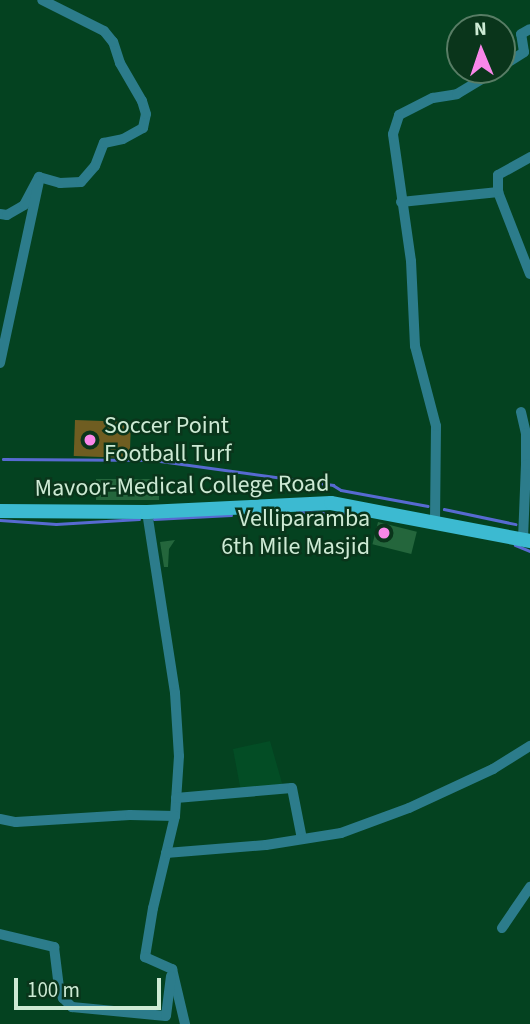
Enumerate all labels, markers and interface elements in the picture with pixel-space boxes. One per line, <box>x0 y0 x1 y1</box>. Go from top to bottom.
north arrow <box>446 14 516 84</box>
text: N <box>474 16 487 43</box>
place label: Soccer Point Football Turf <box>104 412 231 468</box>
marker: Soccer Point Football Turf <box>82 432 98 448</box>
street label: Mavoor-Medical College Road <box>34 469 330 503</box>
place label: Velliparamba 6th Mile Masjid <box>221 505 370 561</box>
marker: Velliparamba 6th Mile Masjid <box>376 525 392 541</box>
scale bar <box>18 964 164 1008</box>
text: 100 m <box>27 975 80 1005</box>

